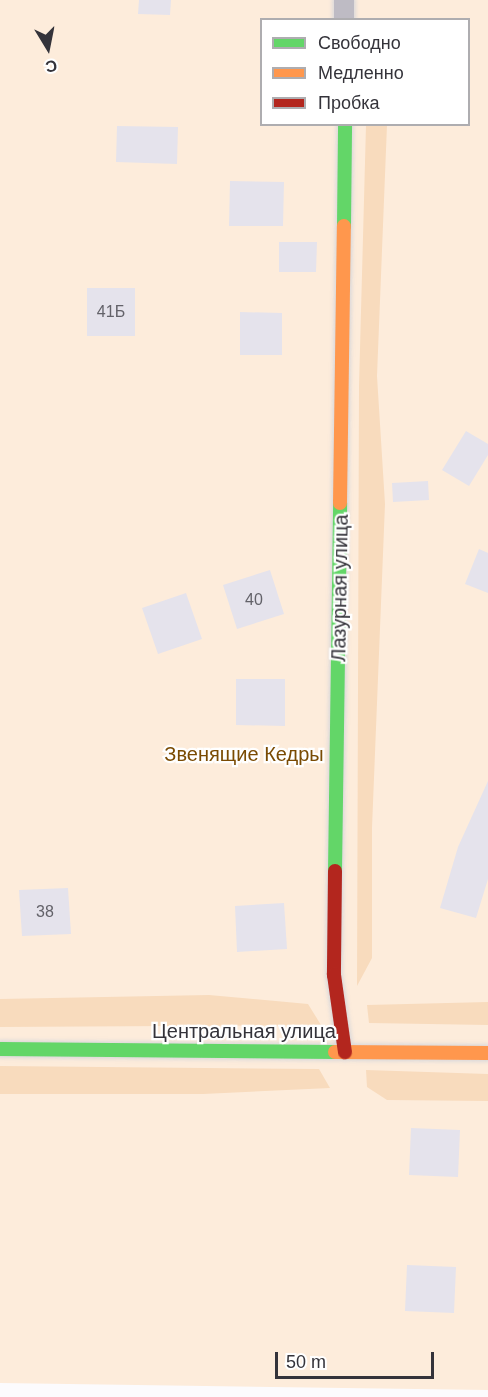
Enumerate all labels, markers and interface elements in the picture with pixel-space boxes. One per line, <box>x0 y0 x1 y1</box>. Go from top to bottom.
north arrow <box>18 18 78 78</box>
legend <box>260 18 470 126</box>
text: Свободно <box>318 33 401 53</box>
text: С <box>44 57 58 76</box>
text: Медленно <box>318 63 404 83</box>
text: Пробка <box>318 93 380 113</box>
house number: 41Б <box>97 302 125 322</box>
street label: Лазурная улица <box>327 514 353 662</box>
house number: 40 <box>245 590 263 610</box>
park label: Звенящие Кедры <box>164 742 324 766</box>
house number: 38 <box>36 902 54 922</box>
street label: Центральная улица <box>152 1019 336 1043</box>
scale bar <box>278 1340 437 1378</box>
text: 50 m <box>286 1352 326 1372</box>

